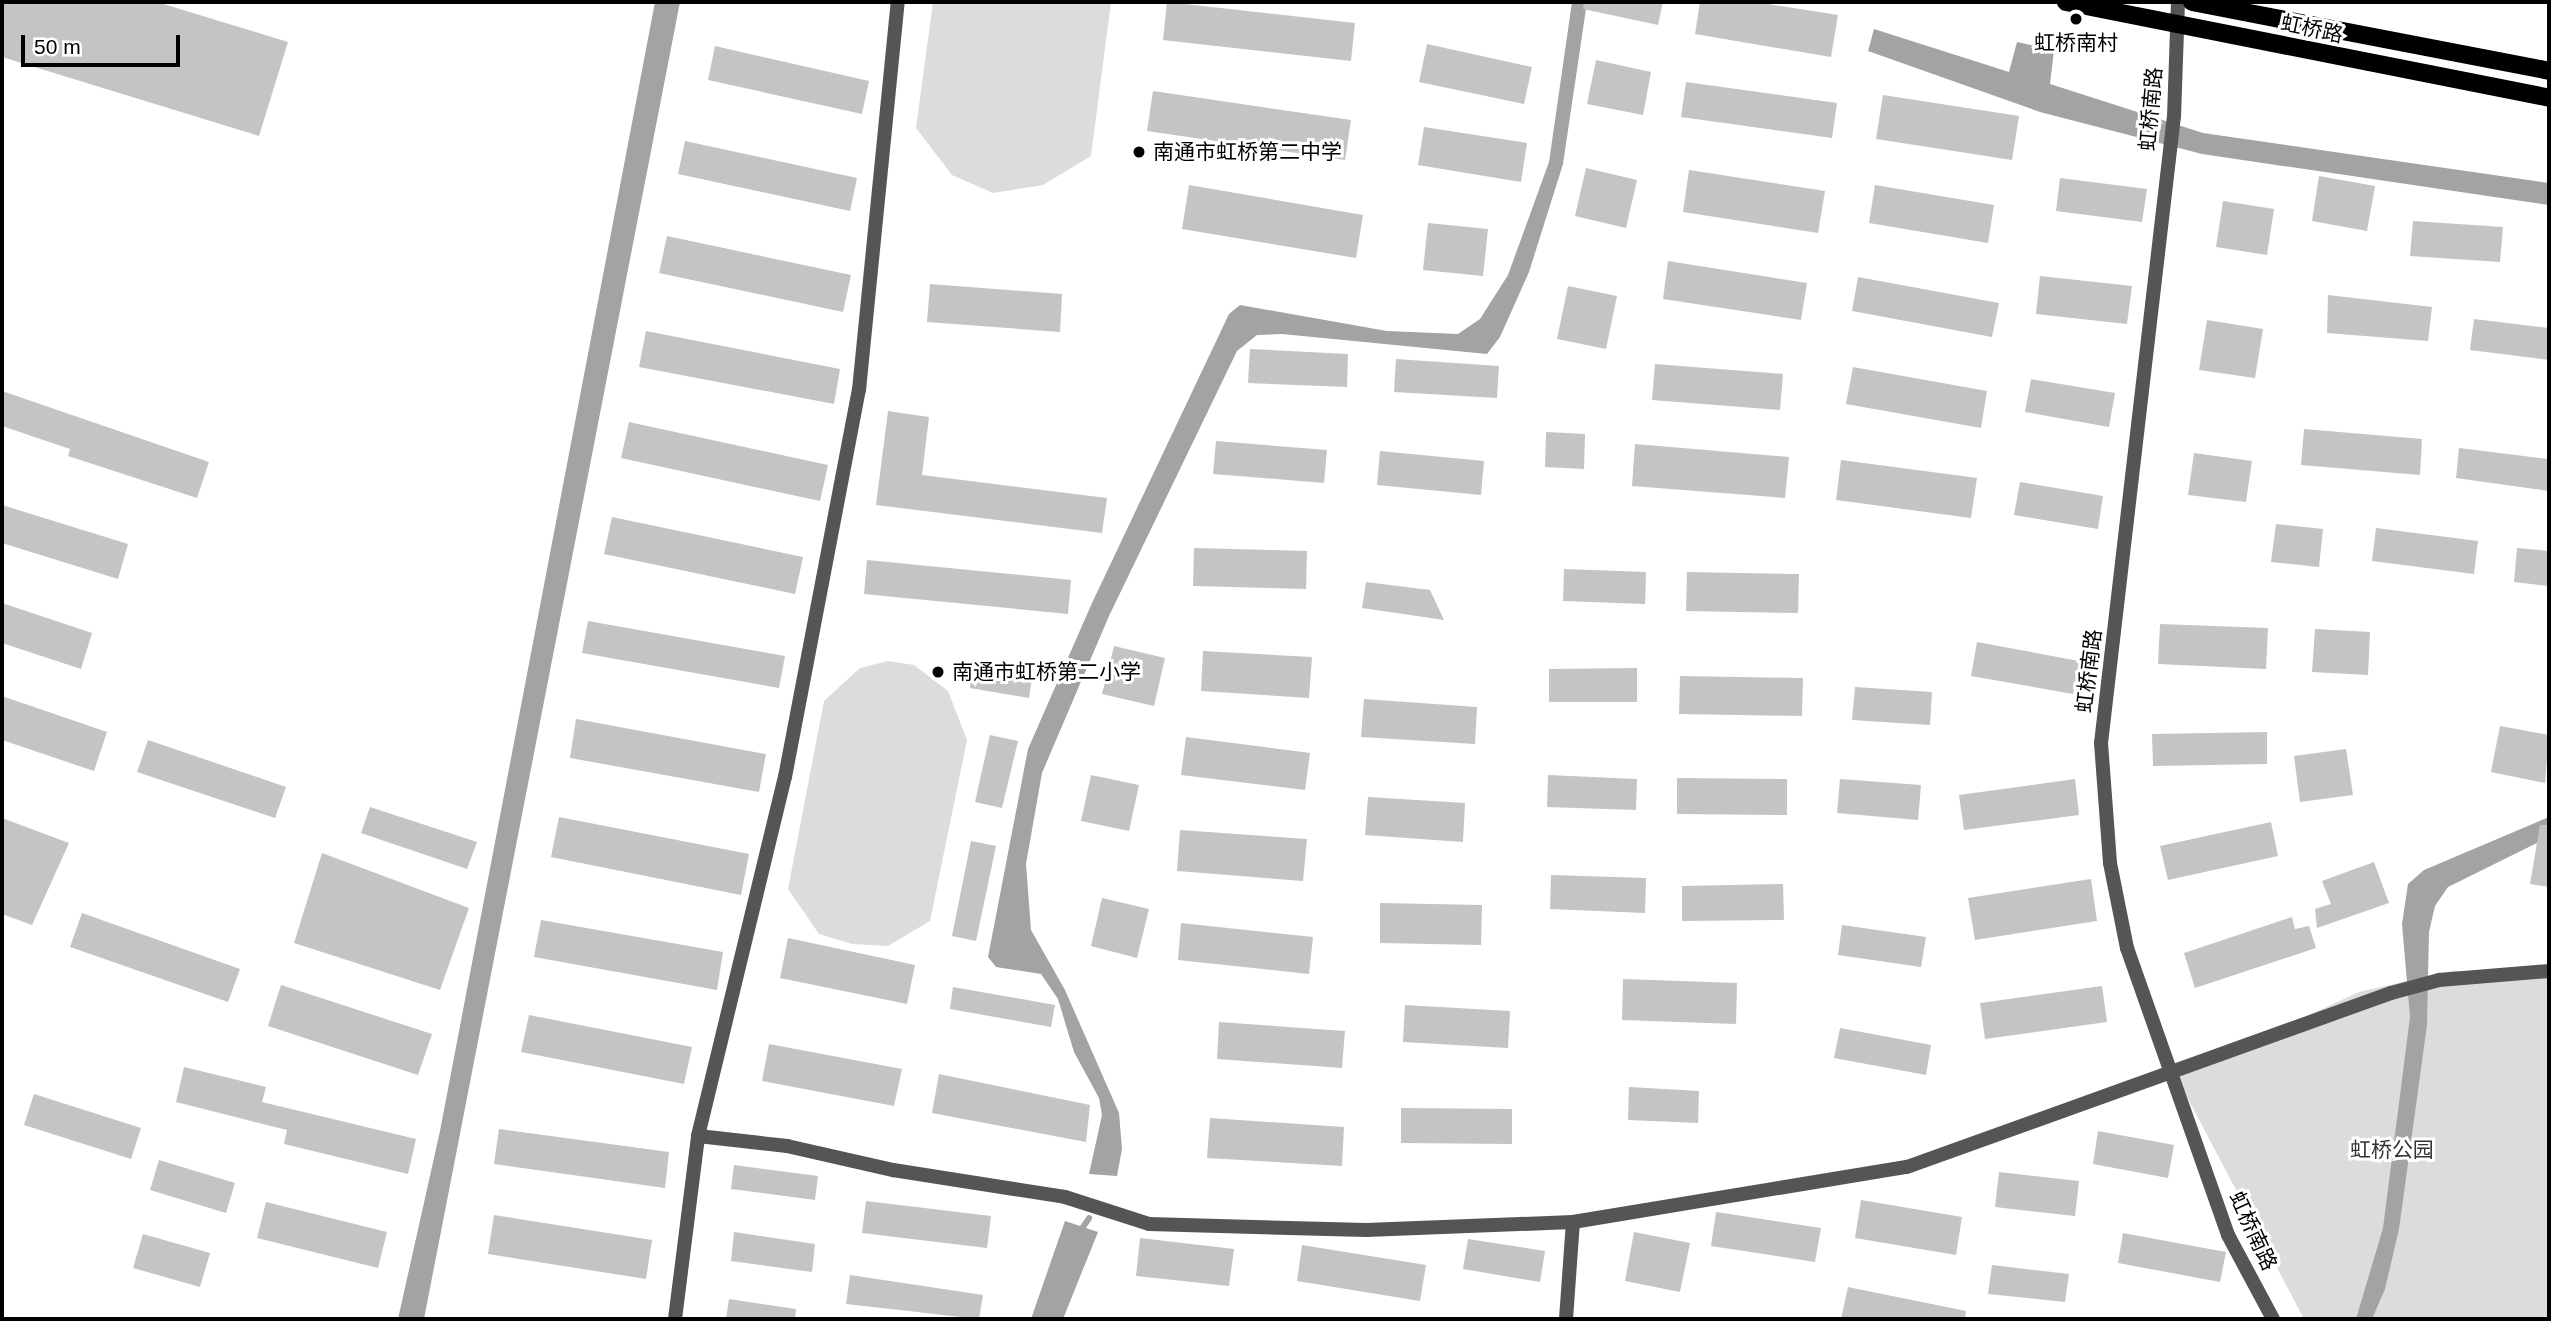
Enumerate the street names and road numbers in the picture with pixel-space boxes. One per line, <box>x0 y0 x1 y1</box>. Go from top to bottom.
street label: 虹桥路 <box>2279 10 2345 48</box>
street label: 虹桥南路 <box>2135 66 2167 152</box>
street label: 虹桥南路 <box>2071 628 2107 714</box>
street label: 虹桥南路 <box>2224 1188 2282 1274</box>

